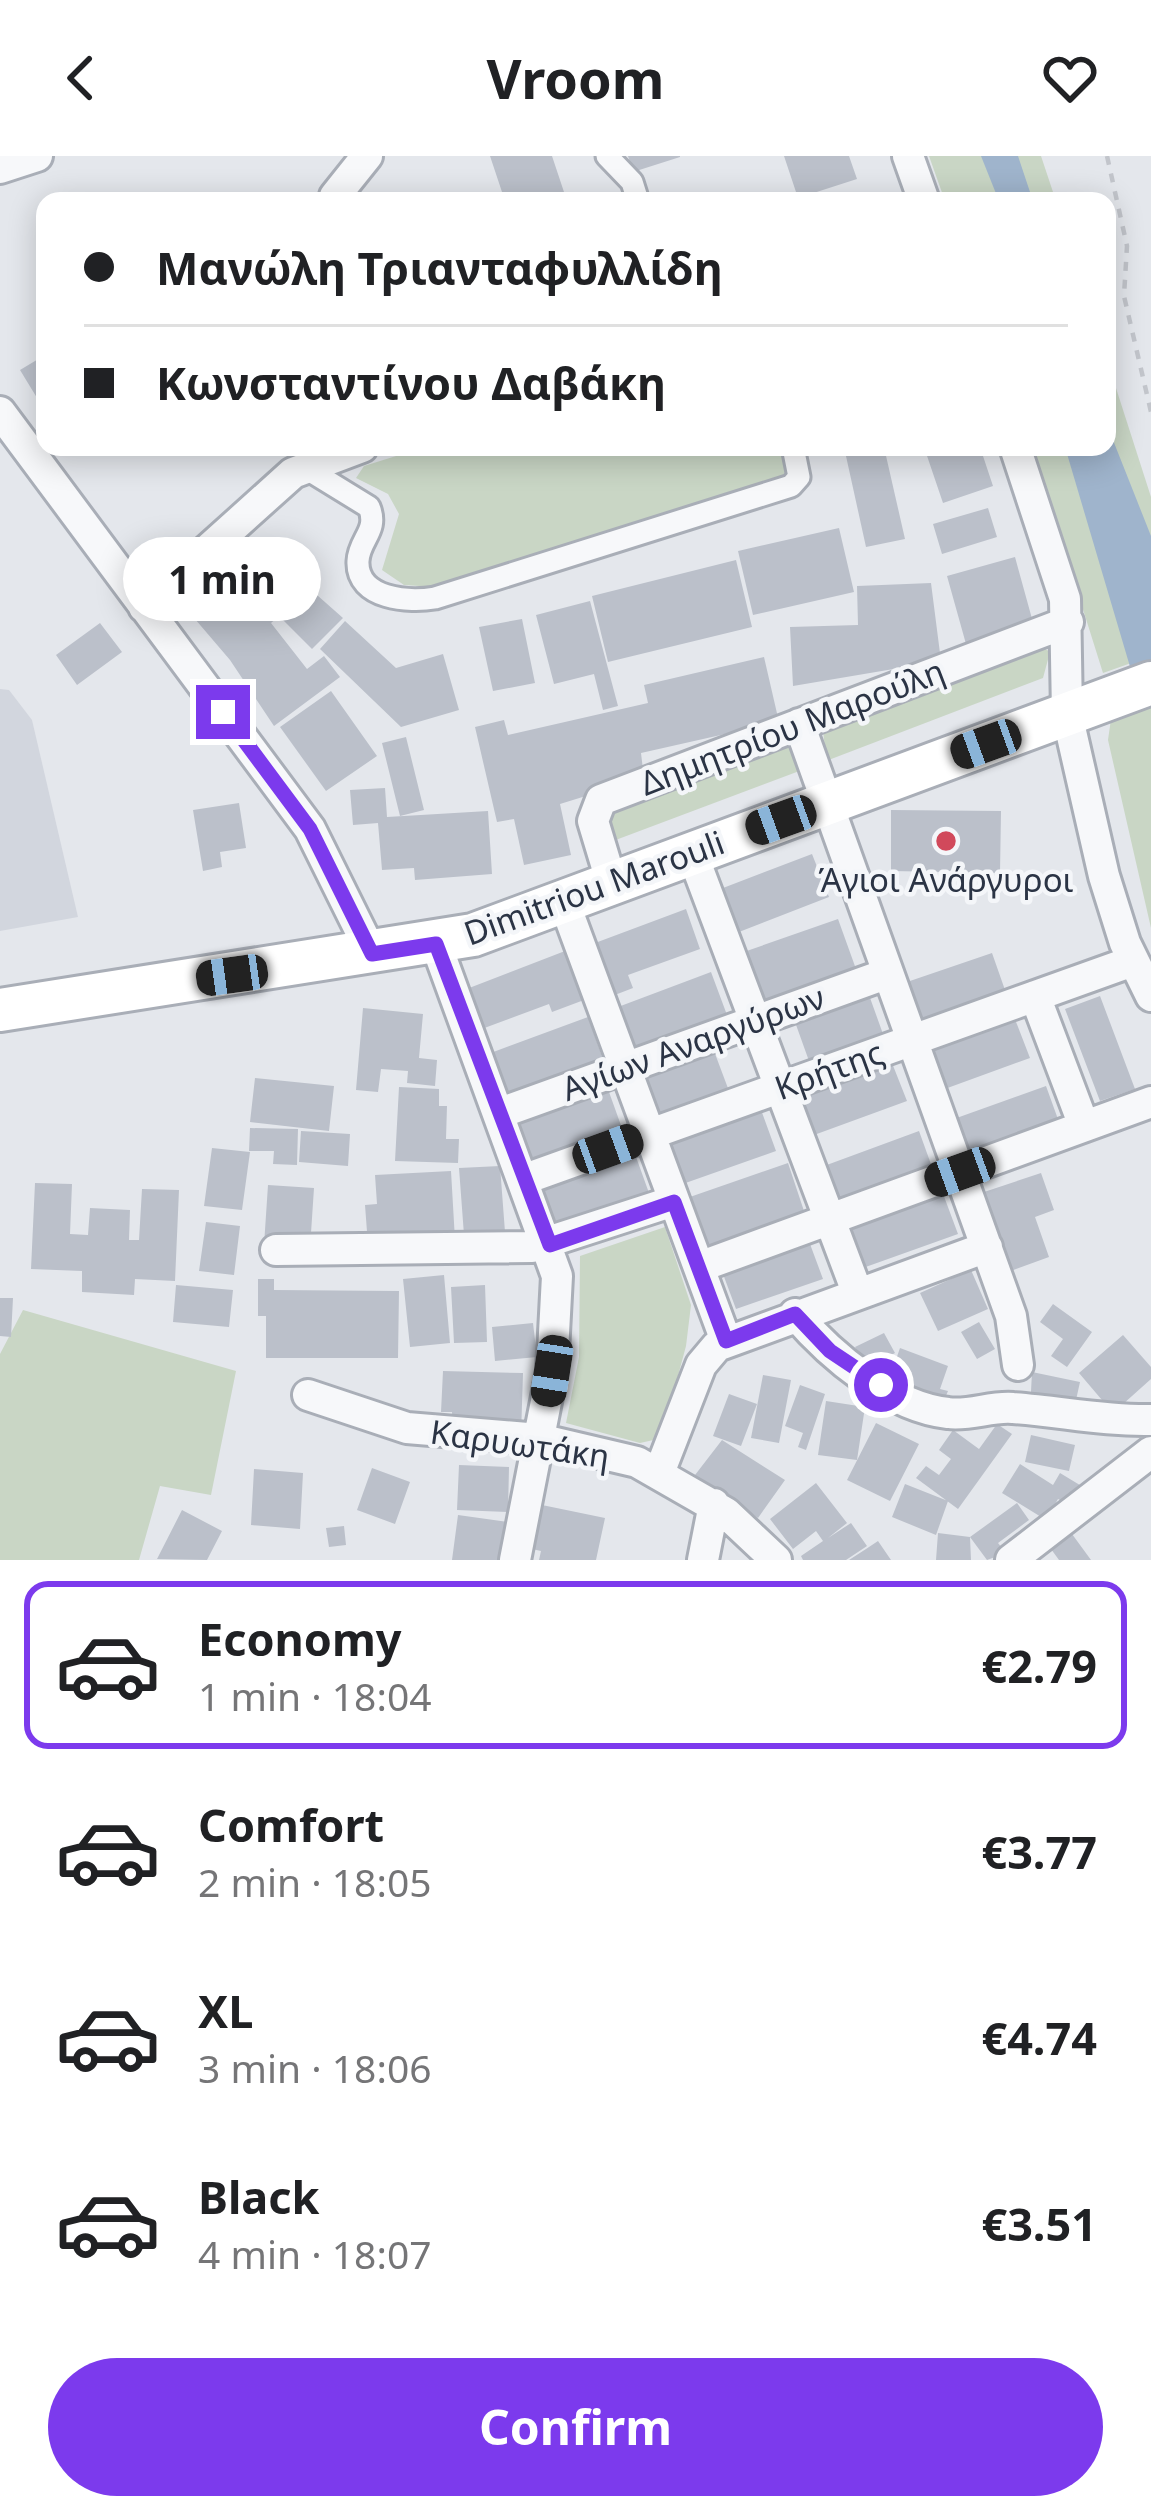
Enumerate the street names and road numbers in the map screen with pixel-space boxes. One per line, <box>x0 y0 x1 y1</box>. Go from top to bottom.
street label: Δημητρίου Μαρούλη <box>633 648 950 805</box>
street label: Dimitriou Marouli <box>457 820 730 955</box>
street label: Αγίων Αναργύρων <box>555 974 830 1111</box>
street label: Κρήτης <box>768 1029 889 1110</box>
street label: Καρυωτάκη <box>428 1409 612 1478</box>

